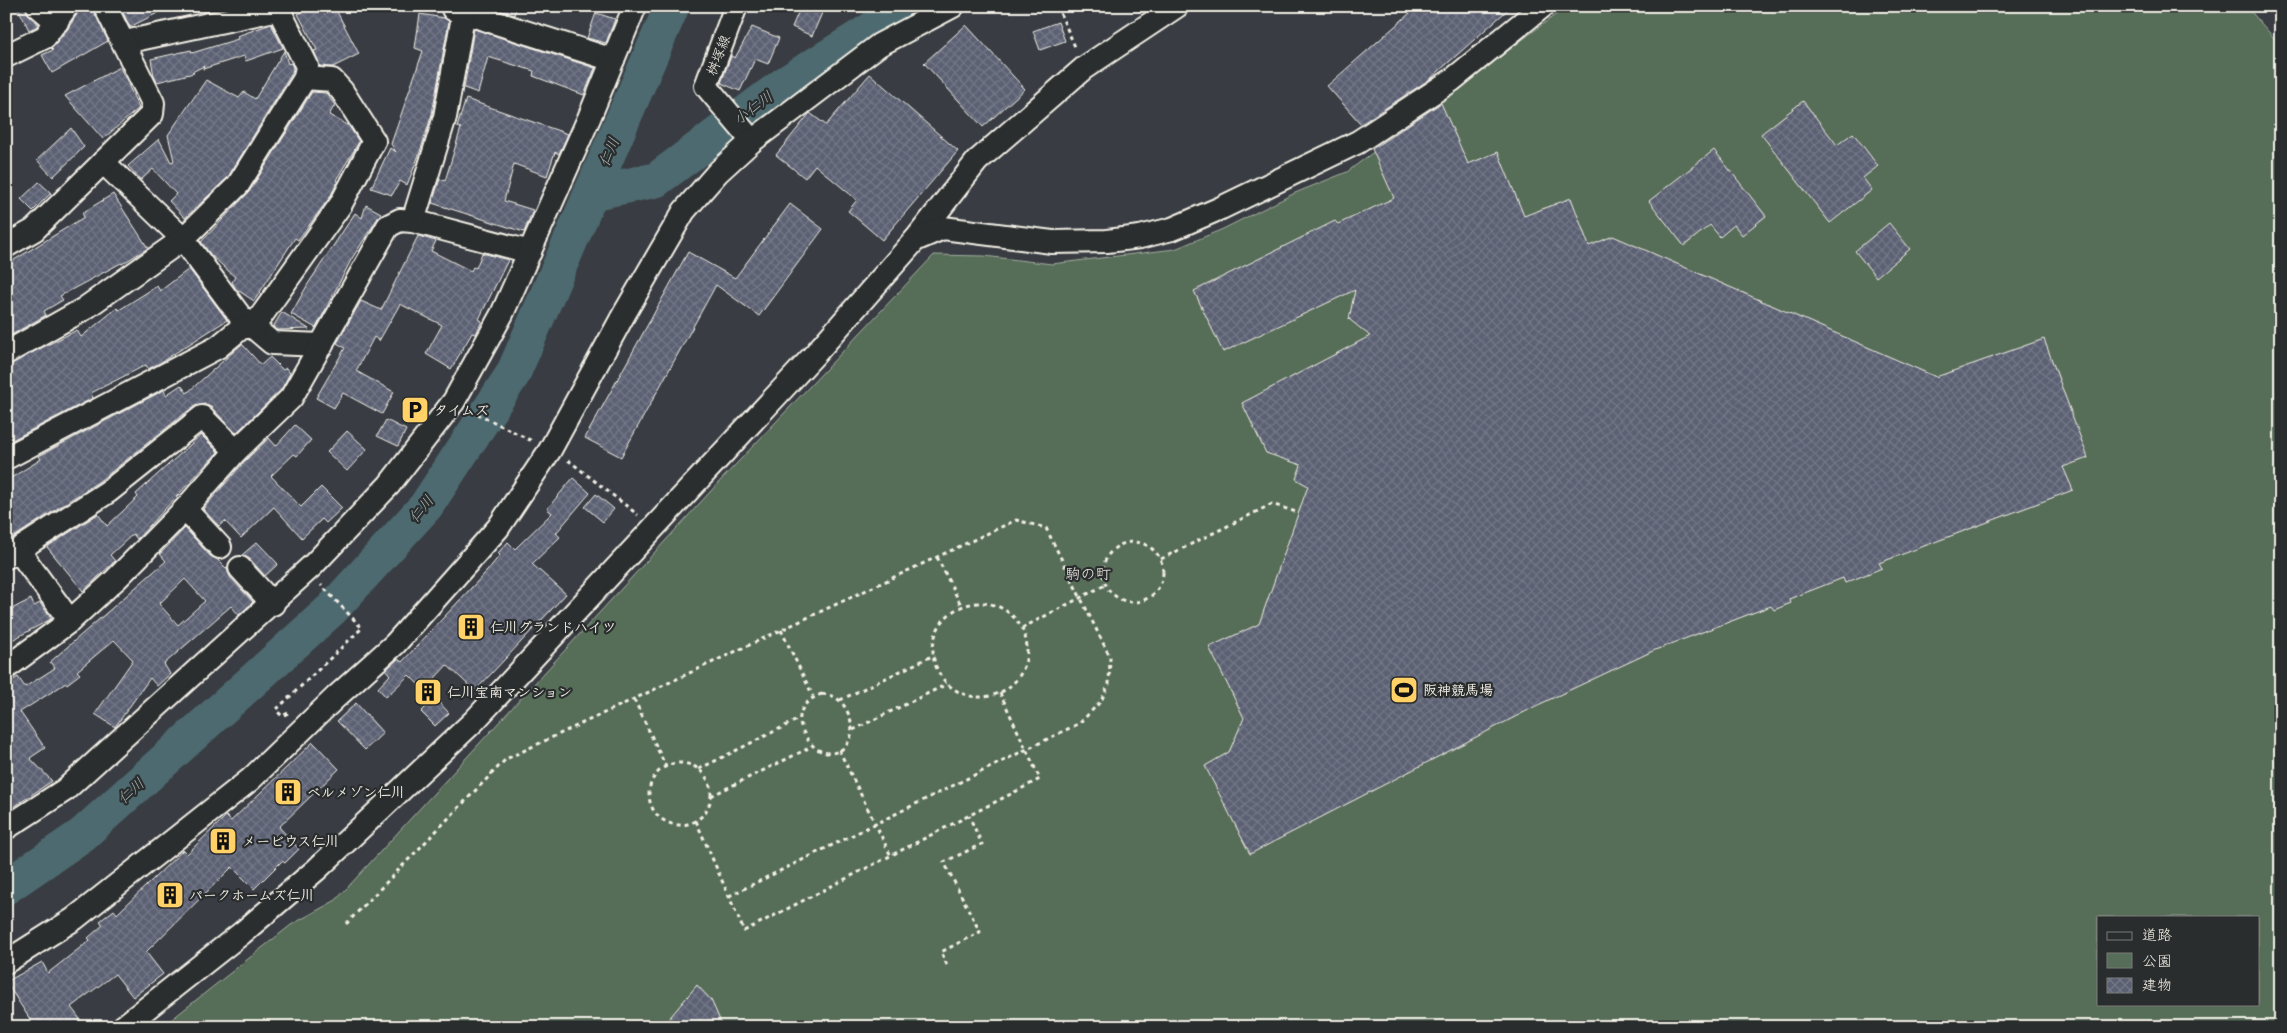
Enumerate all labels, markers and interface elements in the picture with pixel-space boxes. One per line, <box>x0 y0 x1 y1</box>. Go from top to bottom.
street label: 桝塚線 <box>705 33 736 79</box>
water label: 小仁川 <box>731 89 778 130</box>
water label: 仁川 <box>597 135 625 170</box>
parking icon: タイムズ <box>400 395 430 425</box>
place label: タイムズ <box>434 404 489 421</box>
water label: 仁川 <box>406 493 439 528</box>
district label: 駒の町 <box>1065 567 1111 585</box>
building icon: 仁川グランドハイツ <box>456 612 486 642</box>
place label: 仁川グランドハイツ <box>490 621 616 638</box>
sports icon: 阪神競馬場 <box>1389 675 1419 705</box>
building icon: 仁川宝南マンション <box>413 677 443 707</box>
place label: 阪神競馬場 <box>1423 683 1493 701</box>
place label: 仁川宝南マンション <box>447 685 572 703</box>
water label: 仁川 <box>115 776 150 809</box>
building icon: ベルメゾン仁川 <box>273 777 303 807</box>
place label: ベルメゾン仁川 <box>307 786 405 803</box>
building icon: メービウス仁川 <box>208 826 238 856</box>
place label: メービウス仁川 <box>242 835 339 852</box>
building icon: パークホームズ仁川 <box>155 880 185 910</box>
place label: パークホームズ仁川 <box>189 889 314 906</box>
legend <box>2097 916 2260 1006</box>
text: 道路 <box>2142 928 2172 946</box>
text: 公園 <box>2142 954 2172 972</box>
text: 建物 <box>2142 978 2172 996</box>

